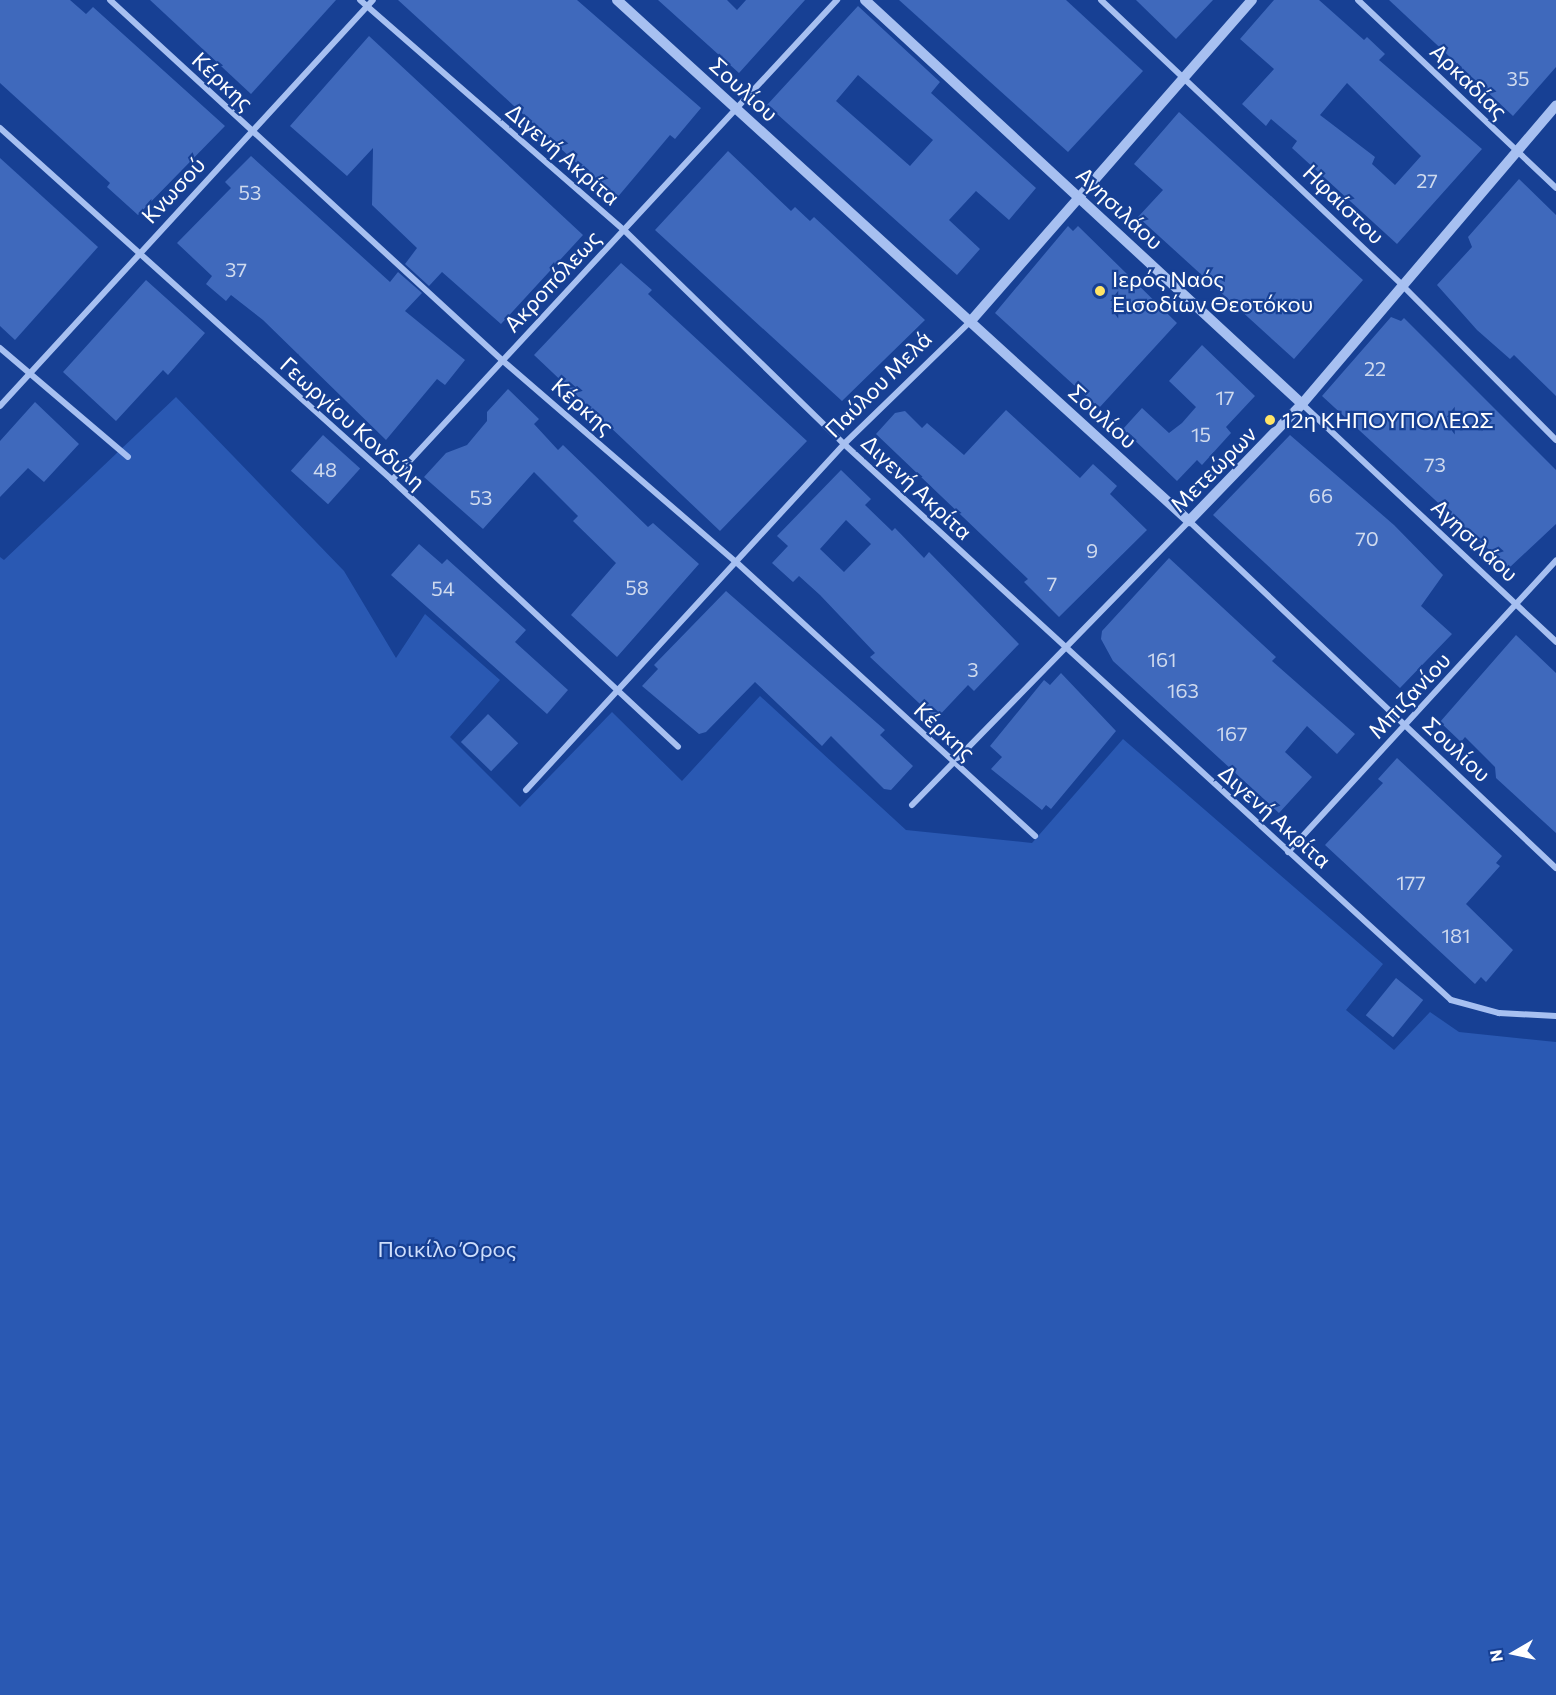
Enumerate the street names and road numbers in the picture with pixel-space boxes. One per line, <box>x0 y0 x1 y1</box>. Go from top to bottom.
street label: Αρκαδίας <box>1425 38 1513 124</box>
street label: Κέρκης <box>187 46 259 116</box>
street label: Σουλίου <box>704 51 784 127</box>
street label: Διγενή Ακρίτα <box>501 97 625 211</box>
street label: Κνωσού <box>136 151 210 229</box>
street label: Ηφαίστου <box>1298 159 1390 249</box>
street label: Αγησιλάου <box>1071 161 1169 255</box>
street label: Ακροπόλεως <box>498 225 606 337</box>
street label: Παύλου Μελά <box>819 325 937 443</box>
street label: Γεωργίου Κονδύλη <box>275 351 431 495</box>
street label: Κέρκης <box>547 372 619 440</box>
street label: Σουλίου <box>1063 378 1143 454</box>
street label: Μετεώρων <box>1165 421 1261 517</box>
street label: Διγενή Ακρίτα <box>856 429 978 545</box>
street label: Αγησιλάου <box>1426 493 1524 587</box>
street label: Μπιζανίου <box>1362 646 1456 744</box>
street label: Κέρκης <box>909 696 981 766</box>
street label: Σουλίου <box>1418 711 1496 787</box>
street label: Διγενή Ακρίτα <box>1213 759 1337 873</box>

